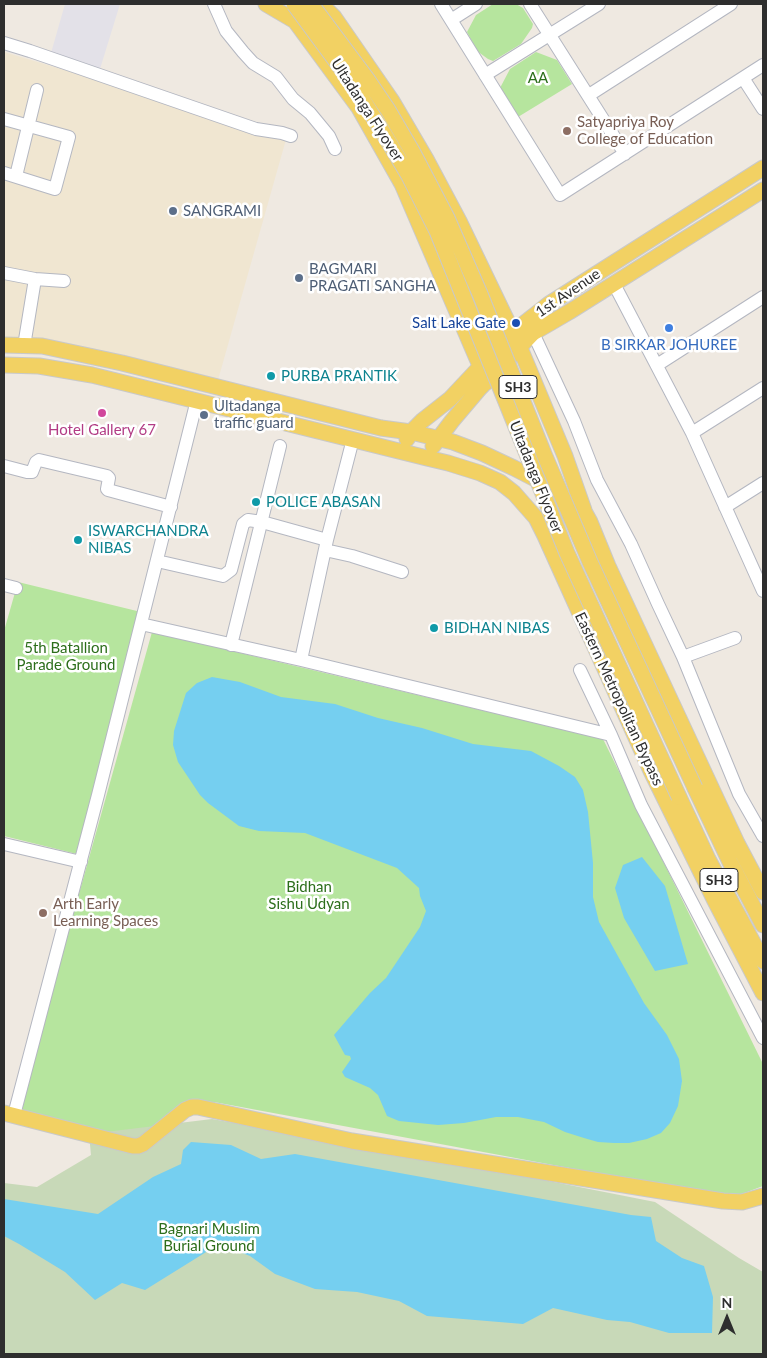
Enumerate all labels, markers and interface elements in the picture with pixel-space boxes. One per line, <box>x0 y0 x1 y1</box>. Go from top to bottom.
street label: Ultadanga Flyover <box>327 55 407 165</box>
park label: AA <box>528 69 548 87</box>
place label: Satyapriya Roy College of Education <box>577 113 713 148</box>
marker: Satyapriya Roy College of Education <box>561 125 573 137</box>
place label: SANGRAMI <box>183 202 261 220</box>
marker: SANGRAMI <box>167 205 179 217</box>
place label: BAGMARI PRAGATI SANGHA <box>309 260 436 295</box>
street label: 1st Avenue <box>532 265 604 321</box>
marker: BAGMARI PRAGATI SANGHA <box>293 272 305 284</box>
place label: Salt Lake Gate <box>412 314 506 332</box>
marker: Salt Lake Gate <box>510 317 522 329</box>
marker: B SIRKAR JOHUREE <box>663 322 675 334</box>
place label: B SIRKAR JOHUREE <box>601 336 737 354</box>
place label: PURBA PRANTIK <box>281 367 397 385</box>
marker: PURBA PRANTIK <box>265 370 277 382</box>
road number: SH3 <box>499 376 537 398</box>
place label: Ultadanga traffic guard <box>214 397 294 432</box>
marker: Hotel Gallery 67 <box>96 407 108 419</box>
marker: Ultadanga traffic guard <box>198 409 210 421</box>
street label: Ultadanga Flyover <box>505 418 567 536</box>
place label: Hotel Gallery 67 <box>48 421 156 439</box>
place label: POLICE ABASAN <box>266 493 381 511</box>
marker: POLICE ABASAN <box>250 496 262 508</box>
place label: ISWARCHANDRA NIBAS <box>88 522 209 557</box>
marker: ISWARCHANDRA NIBAS <box>72 534 84 546</box>
street label: Eastern Metropolitan Bypass <box>571 609 667 789</box>
place label: BIDHAN NIBAS <box>444 619 550 637</box>
marker: BIDHAN NIBAS <box>428 622 440 634</box>
park label: 5th Batallion Parade Ground <box>17 639 115 674</box>
road number: SH3 <box>700 868 738 892</box>
park label: Bidhan Sishu Udyan <box>268 878 350 913</box>
place label: Arth Early Learning Spaces <box>53 895 158 930</box>
marker: Arth Early Learning Spaces <box>37 907 49 919</box>
park label: Bagnari Muslim Burial Ground <box>158 1220 260 1255</box>
north arrow <box>702 1293 752 1343</box>
text: N <box>722 1294 732 1311</box>

